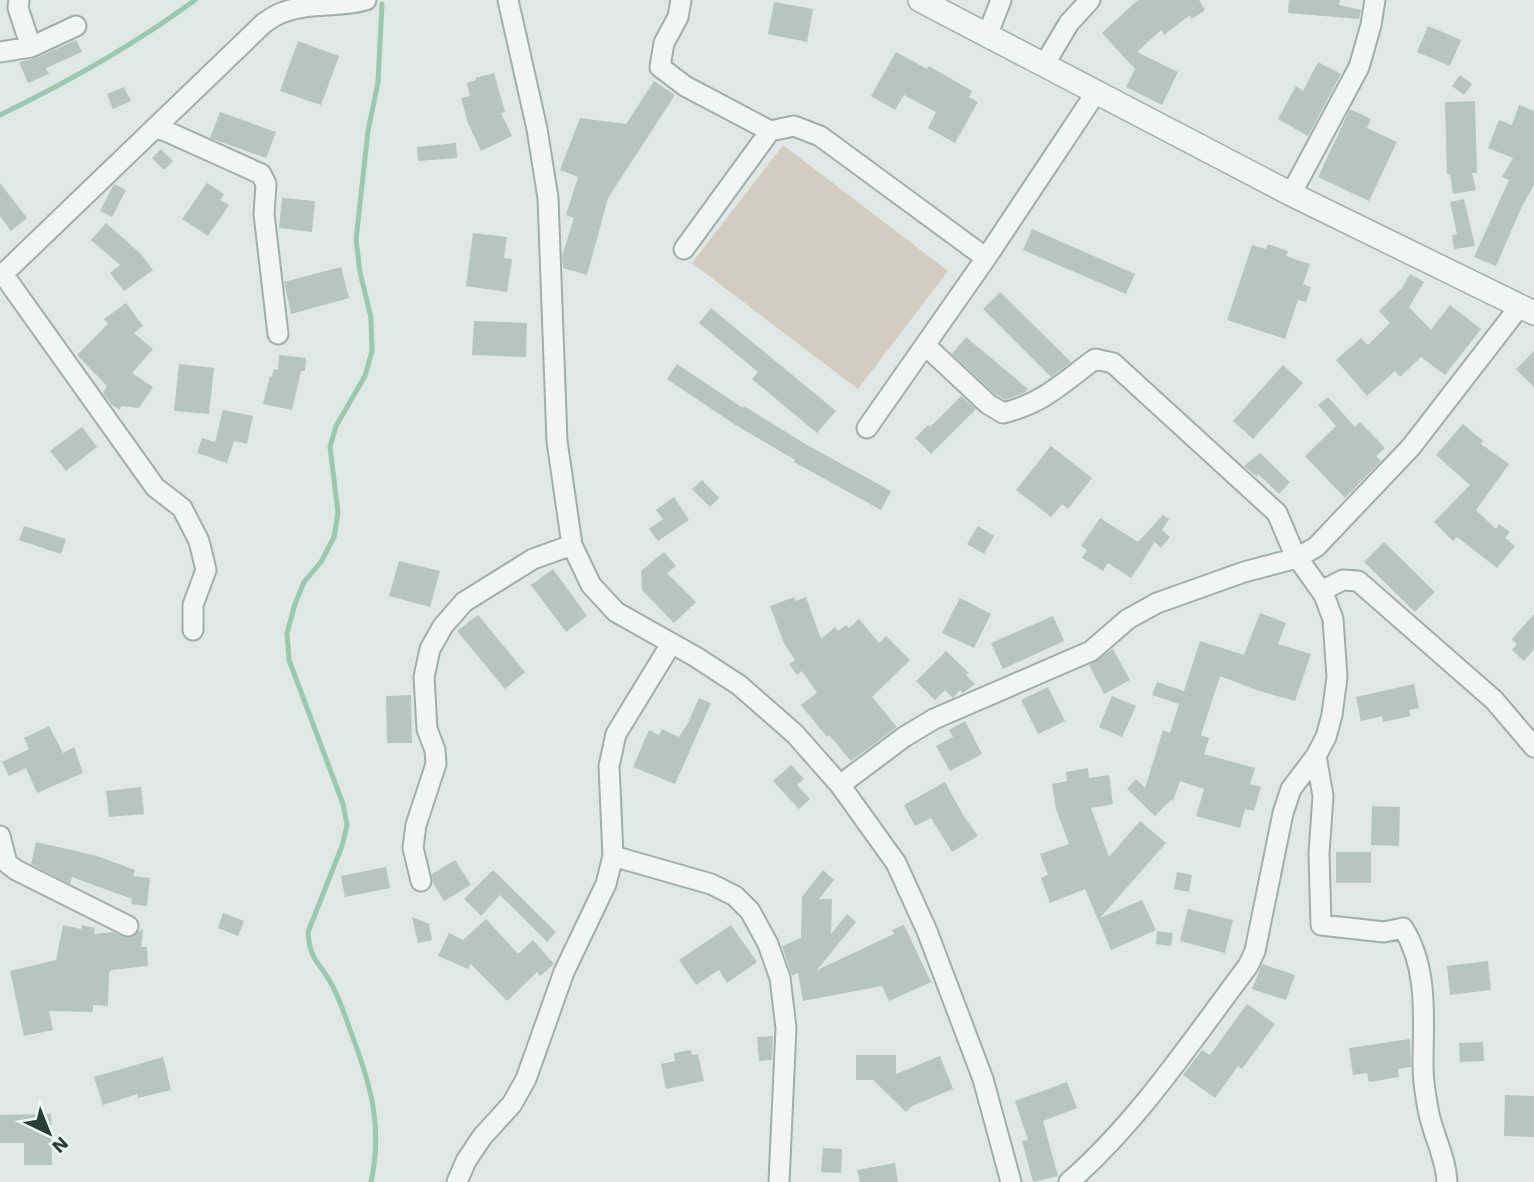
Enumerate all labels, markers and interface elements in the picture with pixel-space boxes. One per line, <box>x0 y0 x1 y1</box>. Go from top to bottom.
north arrow <box>14 1098 84 1168</box>
text: N <box>47 1132 73 1158</box>

